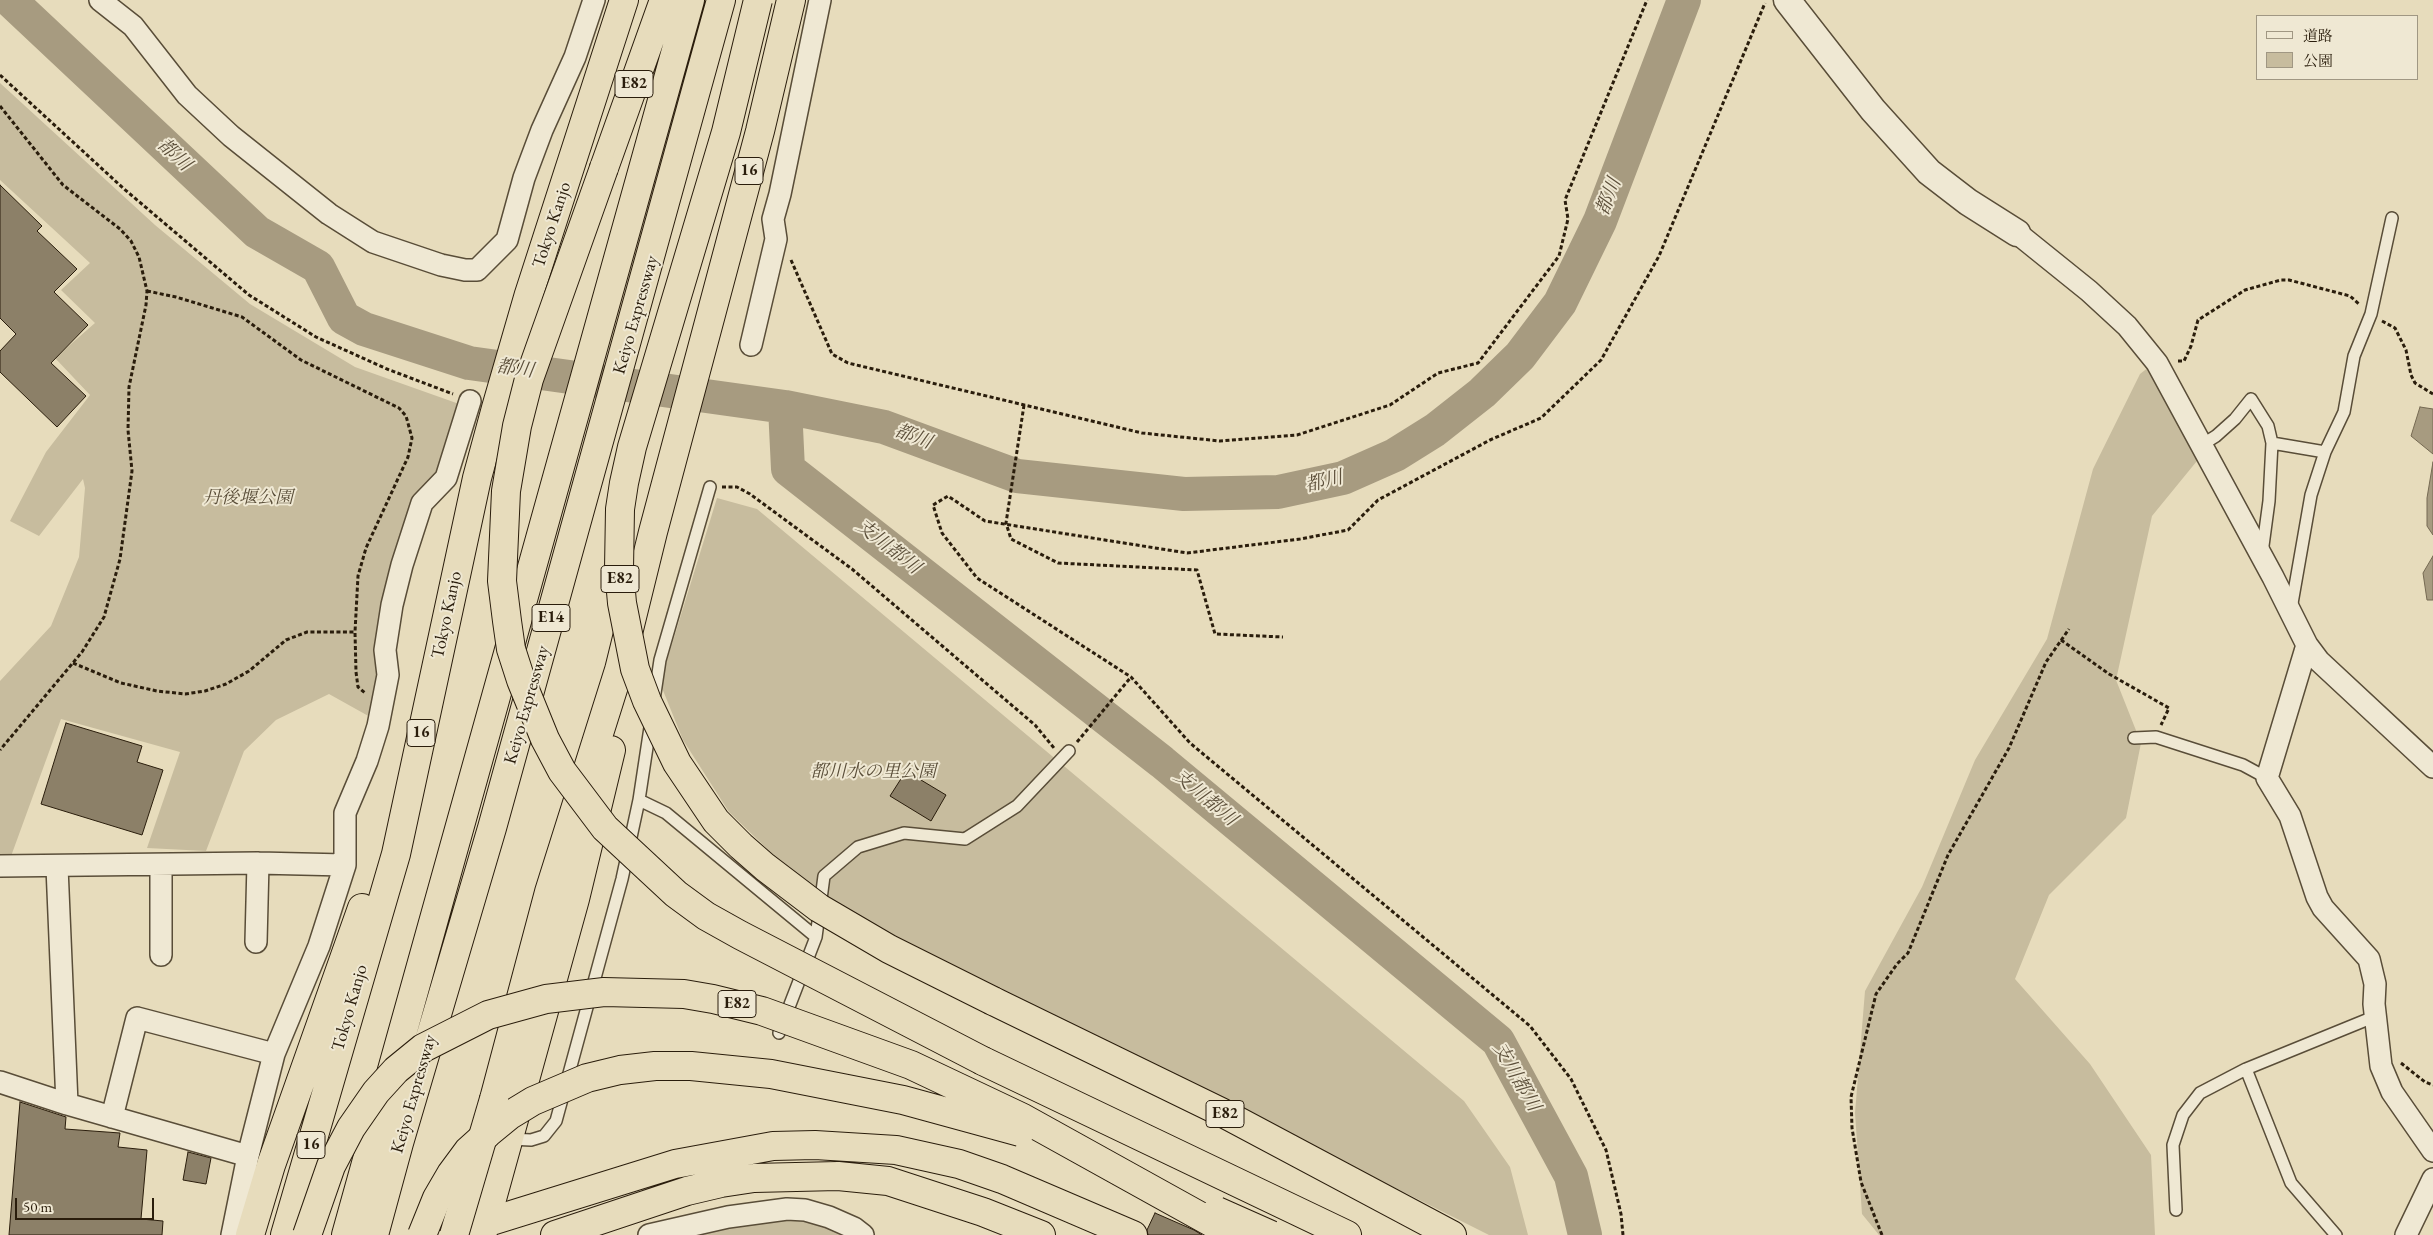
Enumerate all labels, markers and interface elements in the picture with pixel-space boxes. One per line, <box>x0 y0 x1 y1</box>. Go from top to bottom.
legend <box>2256 15 2418 80</box>
text: 道路 <box>2303 26 2333 45</box>
text: 公園 <box>2303 51 2333 70</box>
road number: E82 <box>615 70 653 98</box>
water label: 都川 <box>152 134 196 176</box>
road number: 16 <box>735 158 763 185</box>
water label: 都川 <box>1592 175 1626 219</box>
street label: Tokyo Kanjo <box>528 179 576 271</box>
street label: Keiyo Expressway <box>609 253 663 377</box>
water label: 都川 <box>495 355 535 383</box>
water label: 都川 <box>891 420 935 454</box>
water label: 都川 <box>1303 466 1345 498</box>
park label: 丹後堰公園 <box>203 487 293 509</box>
water label: 支川都川 <box>851 515 925 579</box>
road number: E82 <box>601 566 639 592</box>
street label: Tokyo Kanjo <box>427 569 467 661</box>
road number: E14 <box>532 604 570 632</box>
street label: Keiyo Expressway <box>500 643 554 767</box>
road number: 16 <box>407 720 435 746</box>
park label: 都川水の里公園 <box>810 761 936 783</box>
water label: 支川都川 <box>1169 765 1241 831</box>
street label: Tokyo Kanjo <box>327 962 373 1054</box>
road number: E82 <box>718 991 756 1018</box>
street label: Keiyo Expressway <box>387 1032 441 1156</box>
water label: 支川都川 <box>1487 1038 1545 1116</box>
road number: E82 <box>1206 1100 1244 1128</box>
road number: 16 <box>297 1132 325 1158</box>
scale bar <box>18 1188 156 1220</box>
text: 50 m <box>23 1197 52 1216</box>

